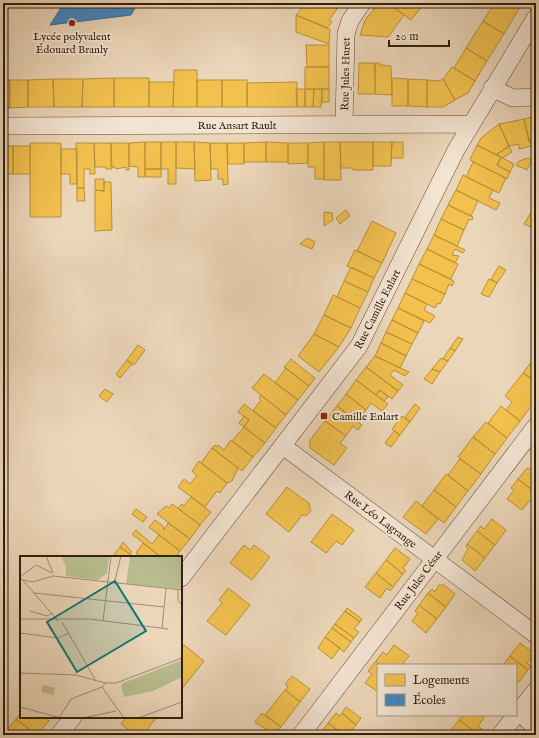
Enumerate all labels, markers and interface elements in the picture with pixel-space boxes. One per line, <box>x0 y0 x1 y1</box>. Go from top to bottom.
marker: Lycée polyvalent Édouard Branly <box>67 18 77 28</box>
scale bar <box>389 22 449 48</box>
text: 20 m <box>395 29 418 44</box>
place label: Lycée polyvalent Édouard Branly <box>33 30 111 57</box>
street label: Rue Jules Huret <box>338 37 354 111</box>
street label: Rue Ansart Rault <box>197 119 277 133</box>
street label: Rue Camille Enlart <box>352 267 404 352</box>
place label: Camille Enlart <box>332 410 399 424</box>
marker: Camille Enlart <box>319 411 329 421</box>
street label: Rue Léo Lagrange <box>341 488 419 552</box>
street label: Rue Jules César <box>392 548 446 613</box>
inset map <box>20 556 182 718</box>
legend <box>377 664 517 716</box>
text: Logements <box>413 673 470 688</box>
text: Écoles <box>413 692 446 708</box>

